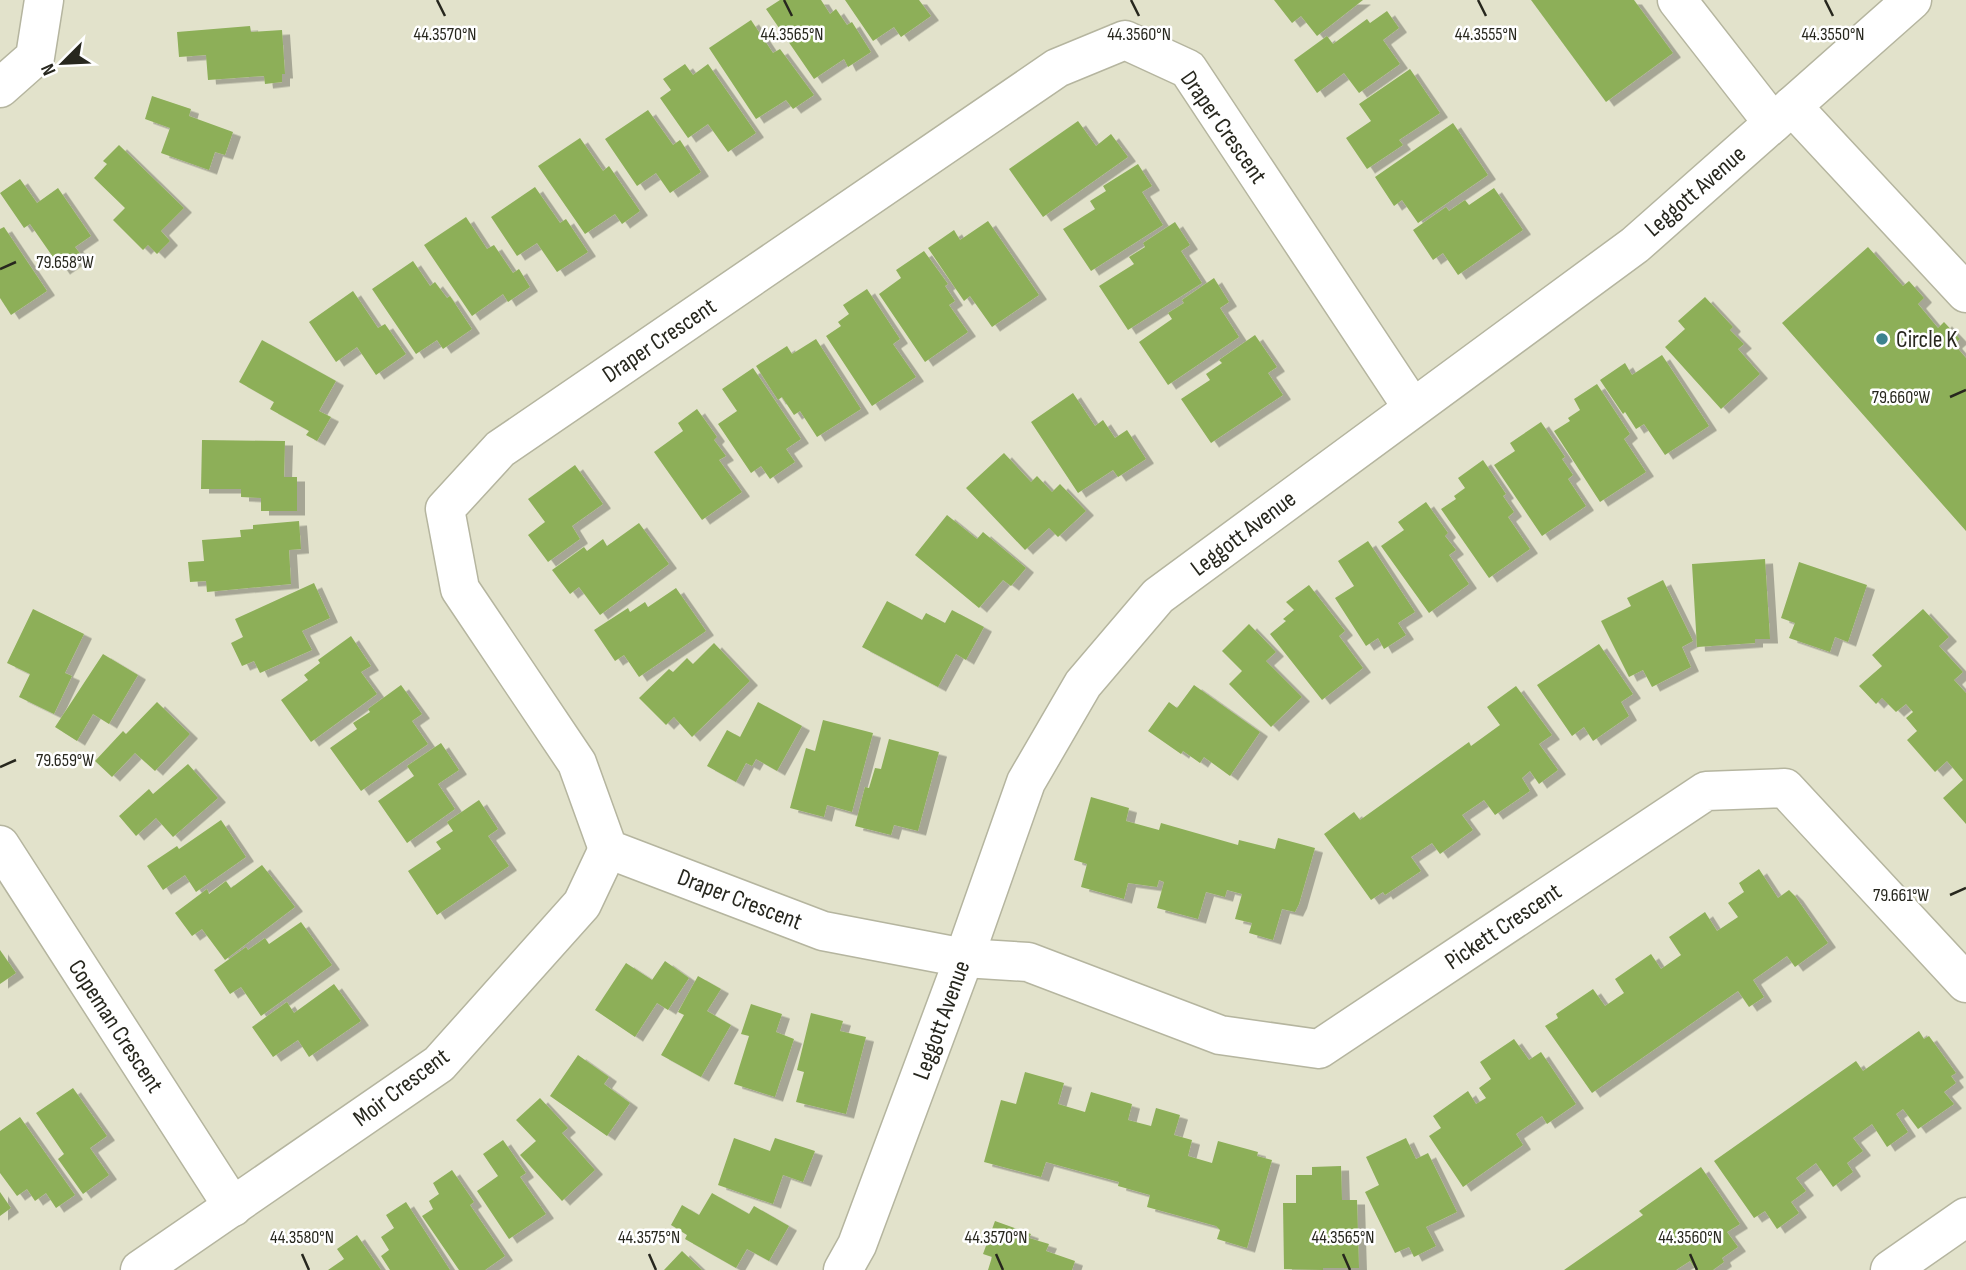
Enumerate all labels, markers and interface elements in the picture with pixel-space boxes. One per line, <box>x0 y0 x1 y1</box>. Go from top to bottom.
text: 44.3570°N <box>414 24 476 45</box>
text: 44.3565°N <box>761 24 823 45</box>
text: 44.3560°N <box>1107 24 1171 45</box>
text: 44.3555°N <box>1455 24 1517 45</box>
text: 44.3550°N <box>1801 24 1865 45</box>
north arrow <box>28 28 98 98</box>
text: N <box>36 60 61 79</box>
street label: Draper Crescent <box>1174 65 1273 189</box>
street label: Leggott Avenue <box>1639 140 1752 243</box>
text: 79.658°W <box>36 252 94 273</box>
street label: Draper Crescent <box>597 292 722 389</box>
place label: Circle K <box>1896 325 1957 354</box>
marker: Circle K <box>1874 331 1890 347</box>
text: 79.660°W <box>1872 387 1931 408</box>
street label: Leggott Avenue <box>1185 484 1302 582</box>
text: 79.659°W <box>36 750 94 771</box>
street label: Draper Crescent <box>673 862 806 936</box>
street label: Pickett Crescent <box>1440 877 1567 976</box>
text: 79.661°W <box>1873 885 1929 906</box>
street label: Copeman Crescent <box>62 954 169 1098</box>
street label: Leggott Avenue <box>907 957 976 1084</box>
street label: Moir Crescent <box>348 1042 455 1133</box>
text: 44.3580°N <box>270 1227 334 1248</box>
text: 44.3575°N <box>618 1227 680 1248</box>
text: 44.3570°N <box>965 1227 1027 1248</box>
text: 44.3565°N <box>1312 1227 1374 1248</box>
text: 44.3560°N <box>1658 1227 1722 1248</box>

